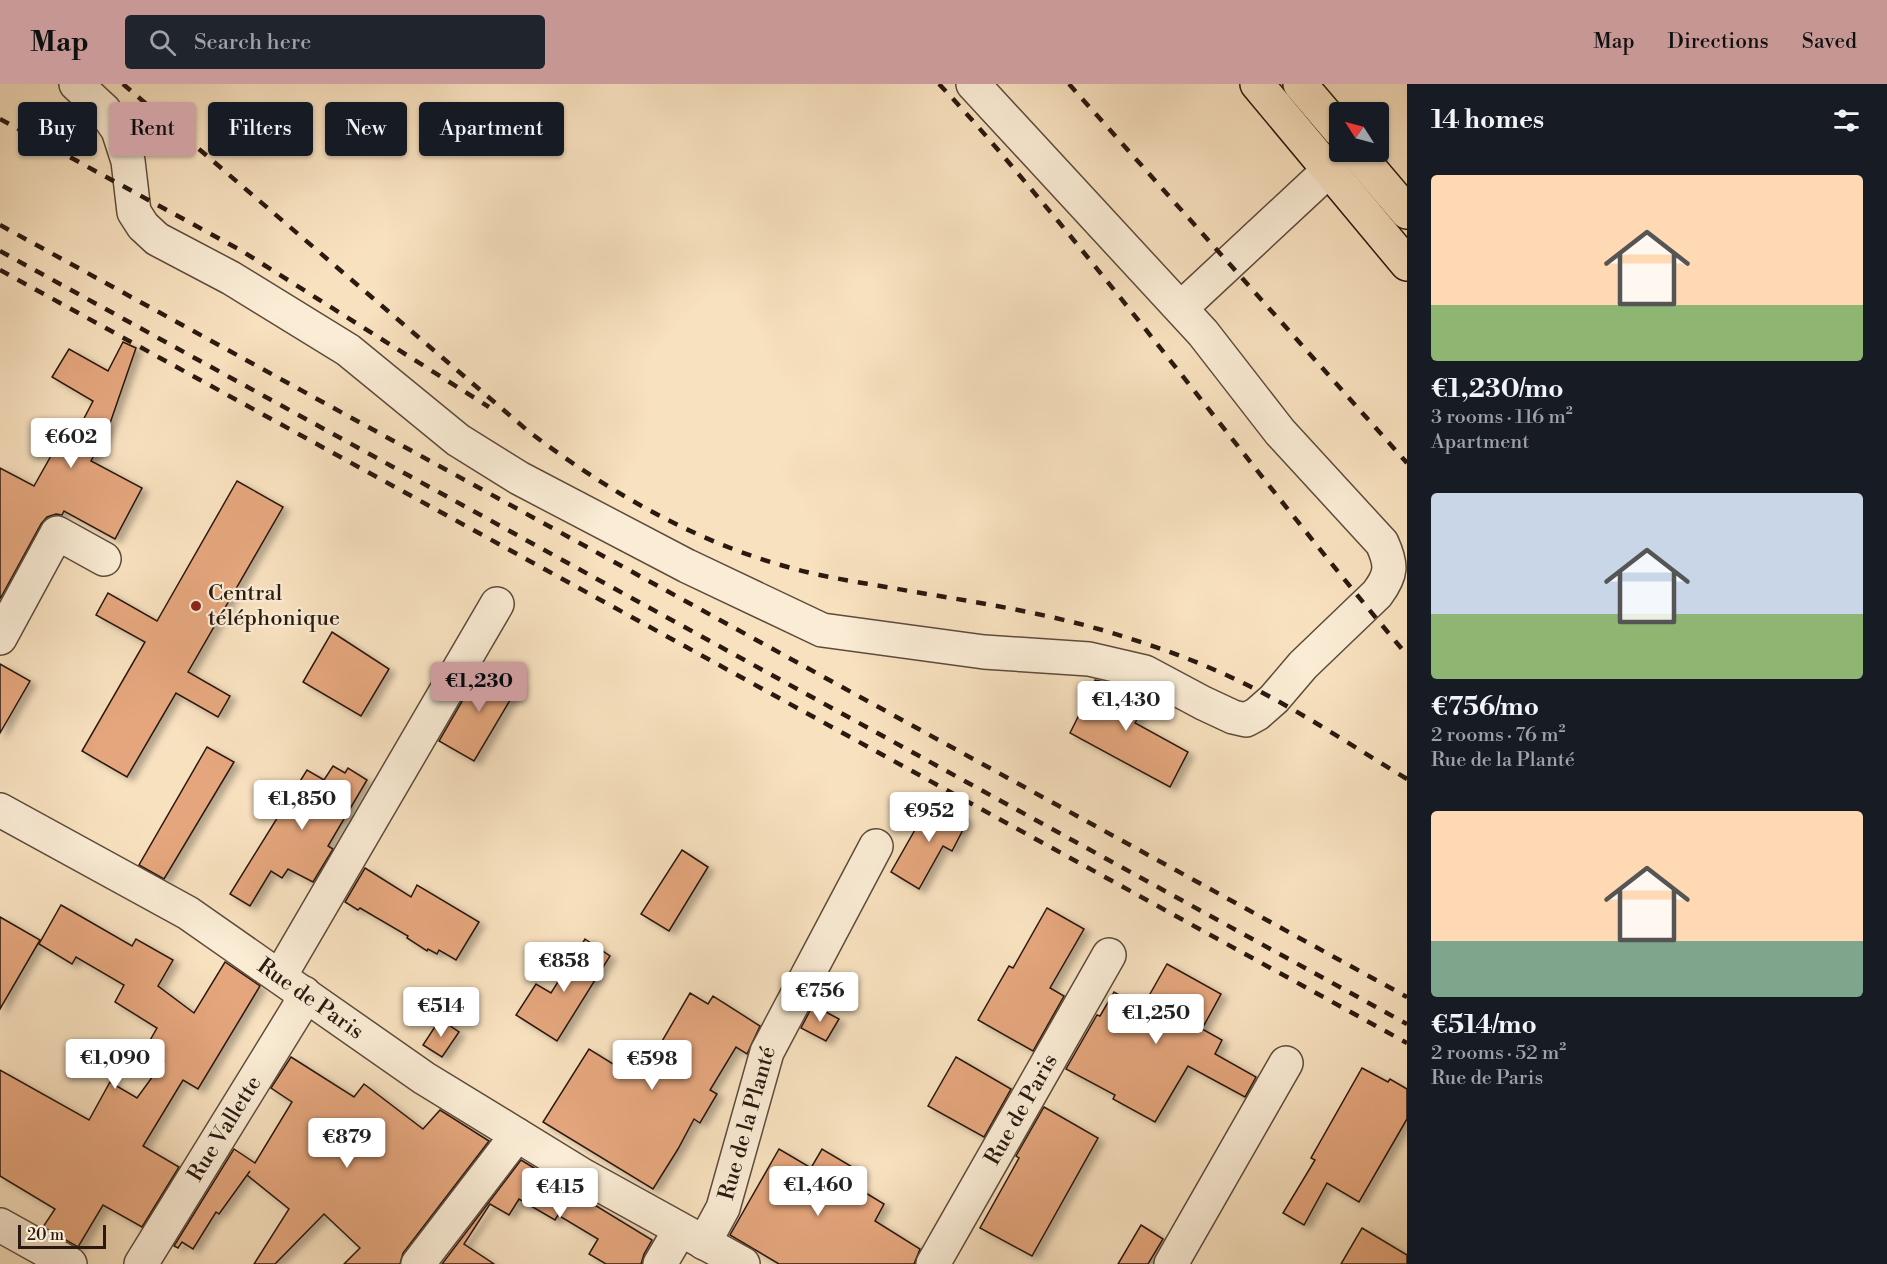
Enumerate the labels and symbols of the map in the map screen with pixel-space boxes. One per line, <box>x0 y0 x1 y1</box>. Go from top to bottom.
north arrow <box>1329 102 1389 162</box>
pin: €602 <box>35 418 107 469</box>
place label: Central téléphonique <box>208 580 340 632</box>
marker: Central téléphonique <box>189 599 203 613</box>
pin: €1,230 <box>430 662 528 713</box>
pin: €1,430 <box>1077 681 1175 732</box>
pin: €1,850 <box>253 780 351 831</box>
pin: €952 <box>893 792 965 843</box>
pin: €858 <box>528 942 600 993</box>
street label: Rue de Paris <box>252 952 369 1045</box>
pin: €756 <box>784 972 856 1023</box>
pin: €514 <box>405 987 477 1038</box>
pin: €1,250 <box>1107 994 1205 1045</box>
pin: €1,090 <box>66 1039 164 1090</box>
pin: €598 <box>616 1040 688 1091</box>
street label: Rue de la Planté <box>712 1043 781 1203</box>
street label: Rue de Paris <box>979 1049 1063 1170</box>
street label: Rue Vallette <box>182 1071 267 1186</box>
pin: €879 <box>311 1118 383 1169</box>
pin: €1,460 <box>769 1166 867 1217</box>
pin: €415 <box>524 1168 596 1219</box>
scale bar <box>18 1222 106 1250</box>

